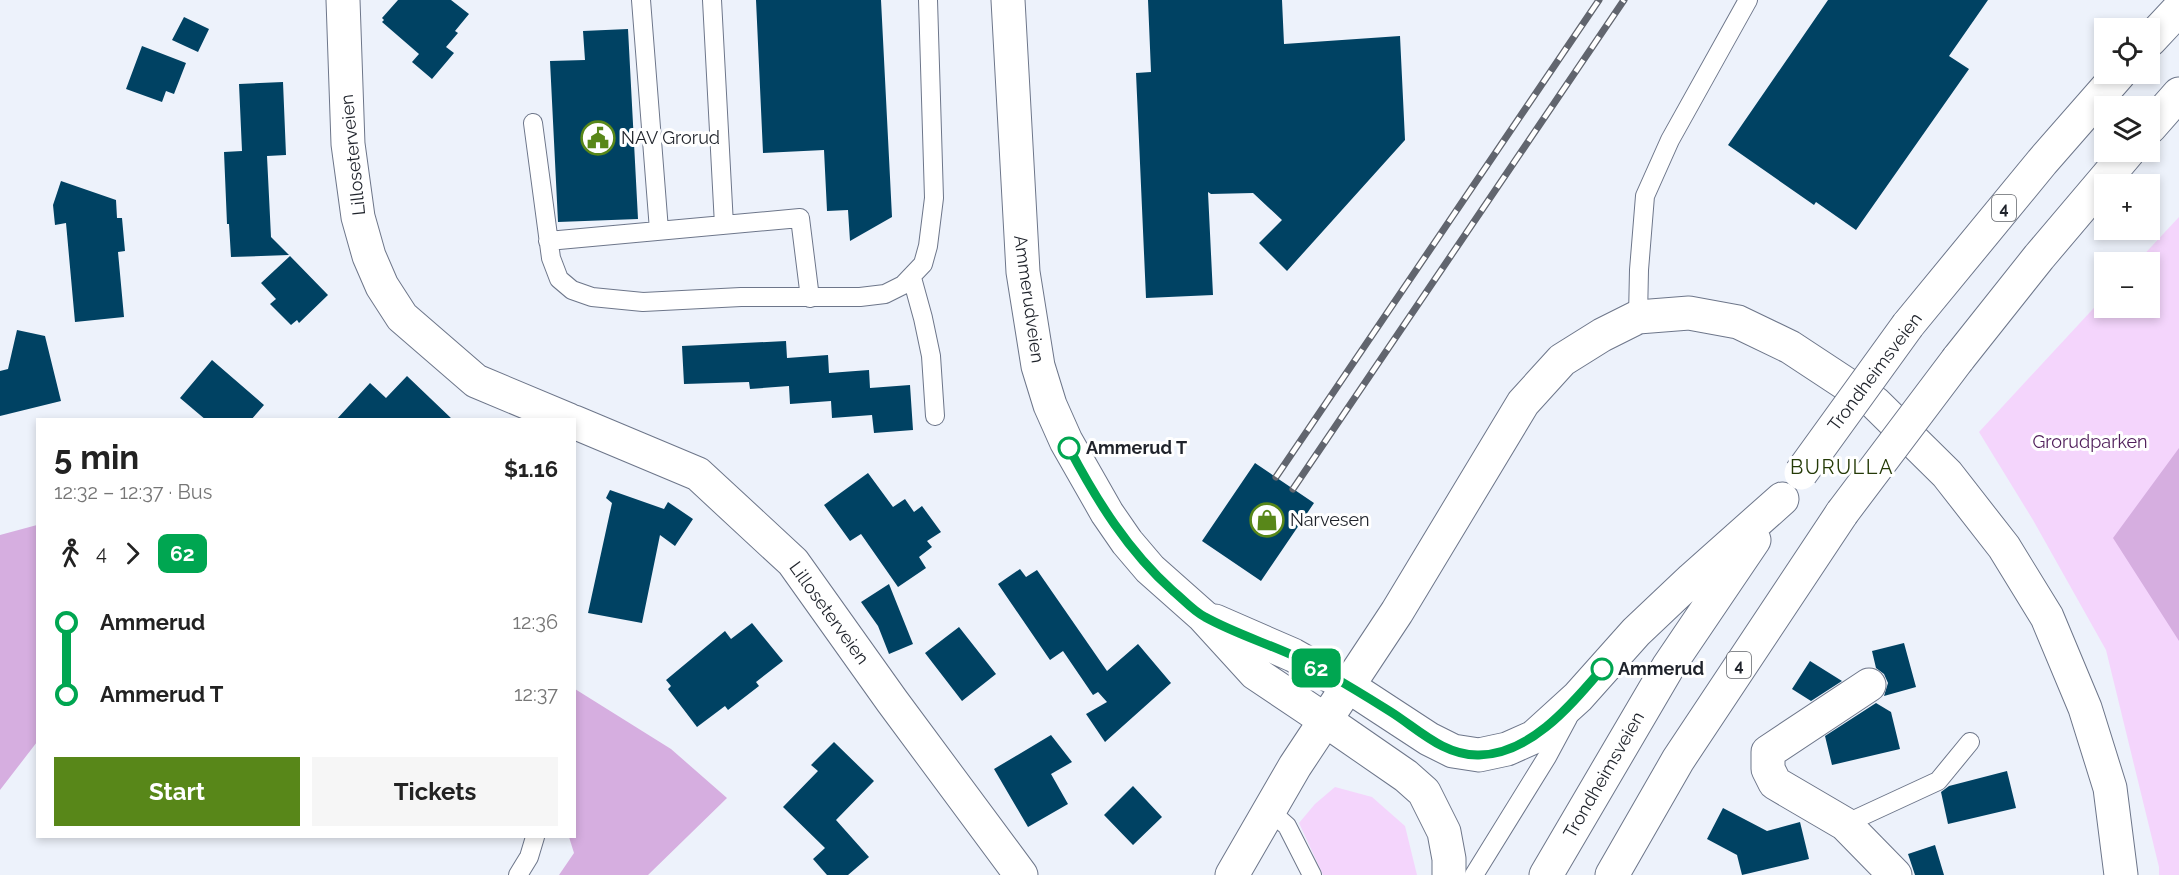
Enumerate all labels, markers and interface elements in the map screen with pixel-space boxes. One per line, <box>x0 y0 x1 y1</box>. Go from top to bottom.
map controls <box>2094 18 2160 318</box>
button: locate <box>2094 18 2160 84</box>
street label: Lilloseterveien <box>336 93 369 217</box>
button: layers <box>2094 96 2160 162</box>
public building icon: NAV Grorud <box>580 120 616 156</box>
place label: NAV Grorud <box>621 127 720 148</box>
button: + <box>2094 174 2160 240</box>
road number: 4 <box>1992 195 2016 221</box>
street label: Ammerudveien <box>1010 234 1049 364</box>
button: − <box>2094 252 2160 318</box>
street label: Trondheimsveien <box>1823 308 1926 435</box>
park label: Grorudparken <box>2032 431 2148 452</box>
marker: Ammerud T <box>1058 437 1080 459</box>
place label: Ammerud T <box>1086 437 1187 458</box>
text: 5 min <box>54 438 139 477</box>
district label: BURULLA <box>1790 455 1894 479</box>
text: $1.16 <box>504 456 558 482</box>
text: 12:32 – 12:37 · Bus <box>54 480 212 504</box>
shop icon: Narvesen <box>1249 502 1285 538</box>
place label: Narvesen <box>1290 509 1370 530</box>
icon: walk <box>54 537 87 570</box>
icon: forward <box>116 537 149 570</box>
text: 4 <box>96 541 107 565</box>
text: 62 <box>170 541 195 566</box>
street label: Lilloseterveien <box>785 557 874 668</box>
text: Ammerud <box>100 609 205 635</box>
text: 12:36 <box>513 610 558 634</box>
line badge: 62 <box>1289 648 1343 688</box>
road number: 4 <box>1727 652 1751 678</box>
text: 62 <box>1304 656 1328 681</box>
marker: Ammerud <box>1591 658 1613 680</box>
place label: Ammerud <box>1618 658 1704 679</box>
text: Ammerud T <box>100 681 223 707</box>
text: 12:37 <box>514 682 558 706</box>
street label: Trondheimsveien <box>1559 708 1648 842</box>
button: Start <box>54 757 300 826</box>
button: Tickets <box>312 757 558 826</box>

